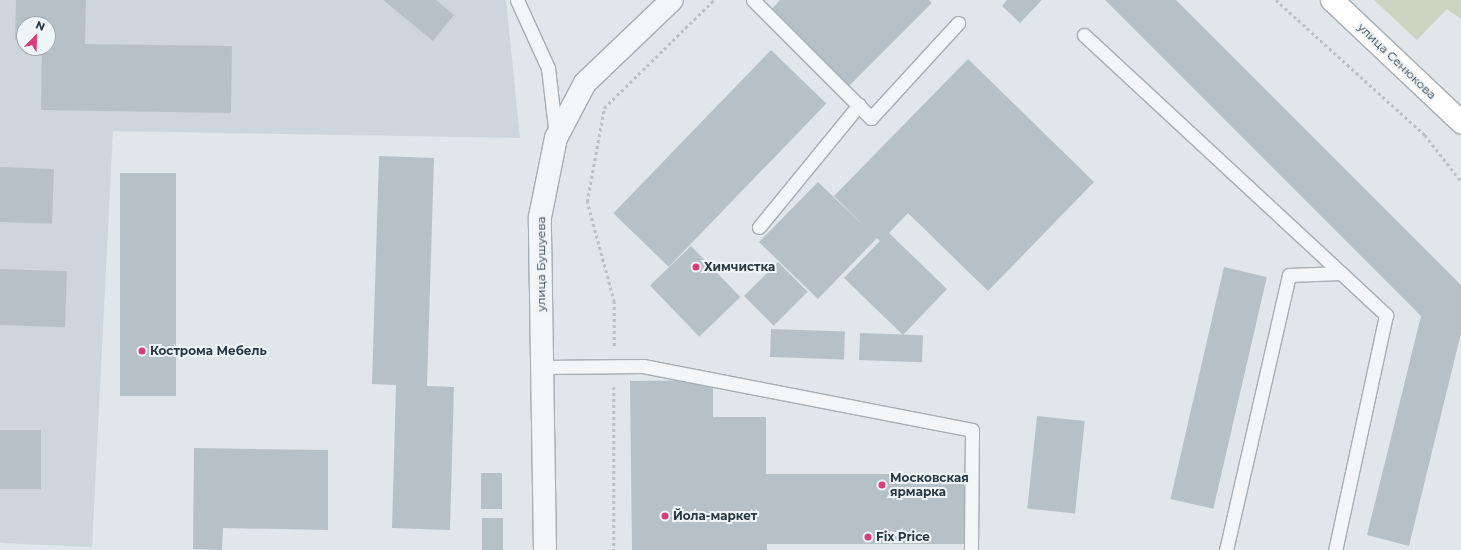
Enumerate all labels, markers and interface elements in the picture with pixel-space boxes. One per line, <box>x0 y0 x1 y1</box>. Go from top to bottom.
north arrow <box>16 16 56 56</box>
text: N <box>33 18 47 34</box>
street label: улица Сенюкова <box>1355 20 1439 102</box>
street label: улица Бушуева <box>534 216 548 312</box>
place label: Химчистка <box>704 260 775 274</box>
marker: Химчистка <box>691 262 701 272</box>
place label: Кострома Мебель <box>150 344 267 358</box>
marker: Кострома Мебель <box>137 346 147 356</box>
place label: Московская ярмарка <box>890 471 969 499</box>
marker: Московская ярмарка <box>877 480 887 490</box>
place label: Йола-маркет <box>673 509 757 523</box>
marker: Йола-маркет <box>660 511 670 521</box>
place label: Fix Price <box>876 530 930 544</box>
marker: Fix Price <box>863 532 873 542</box>

